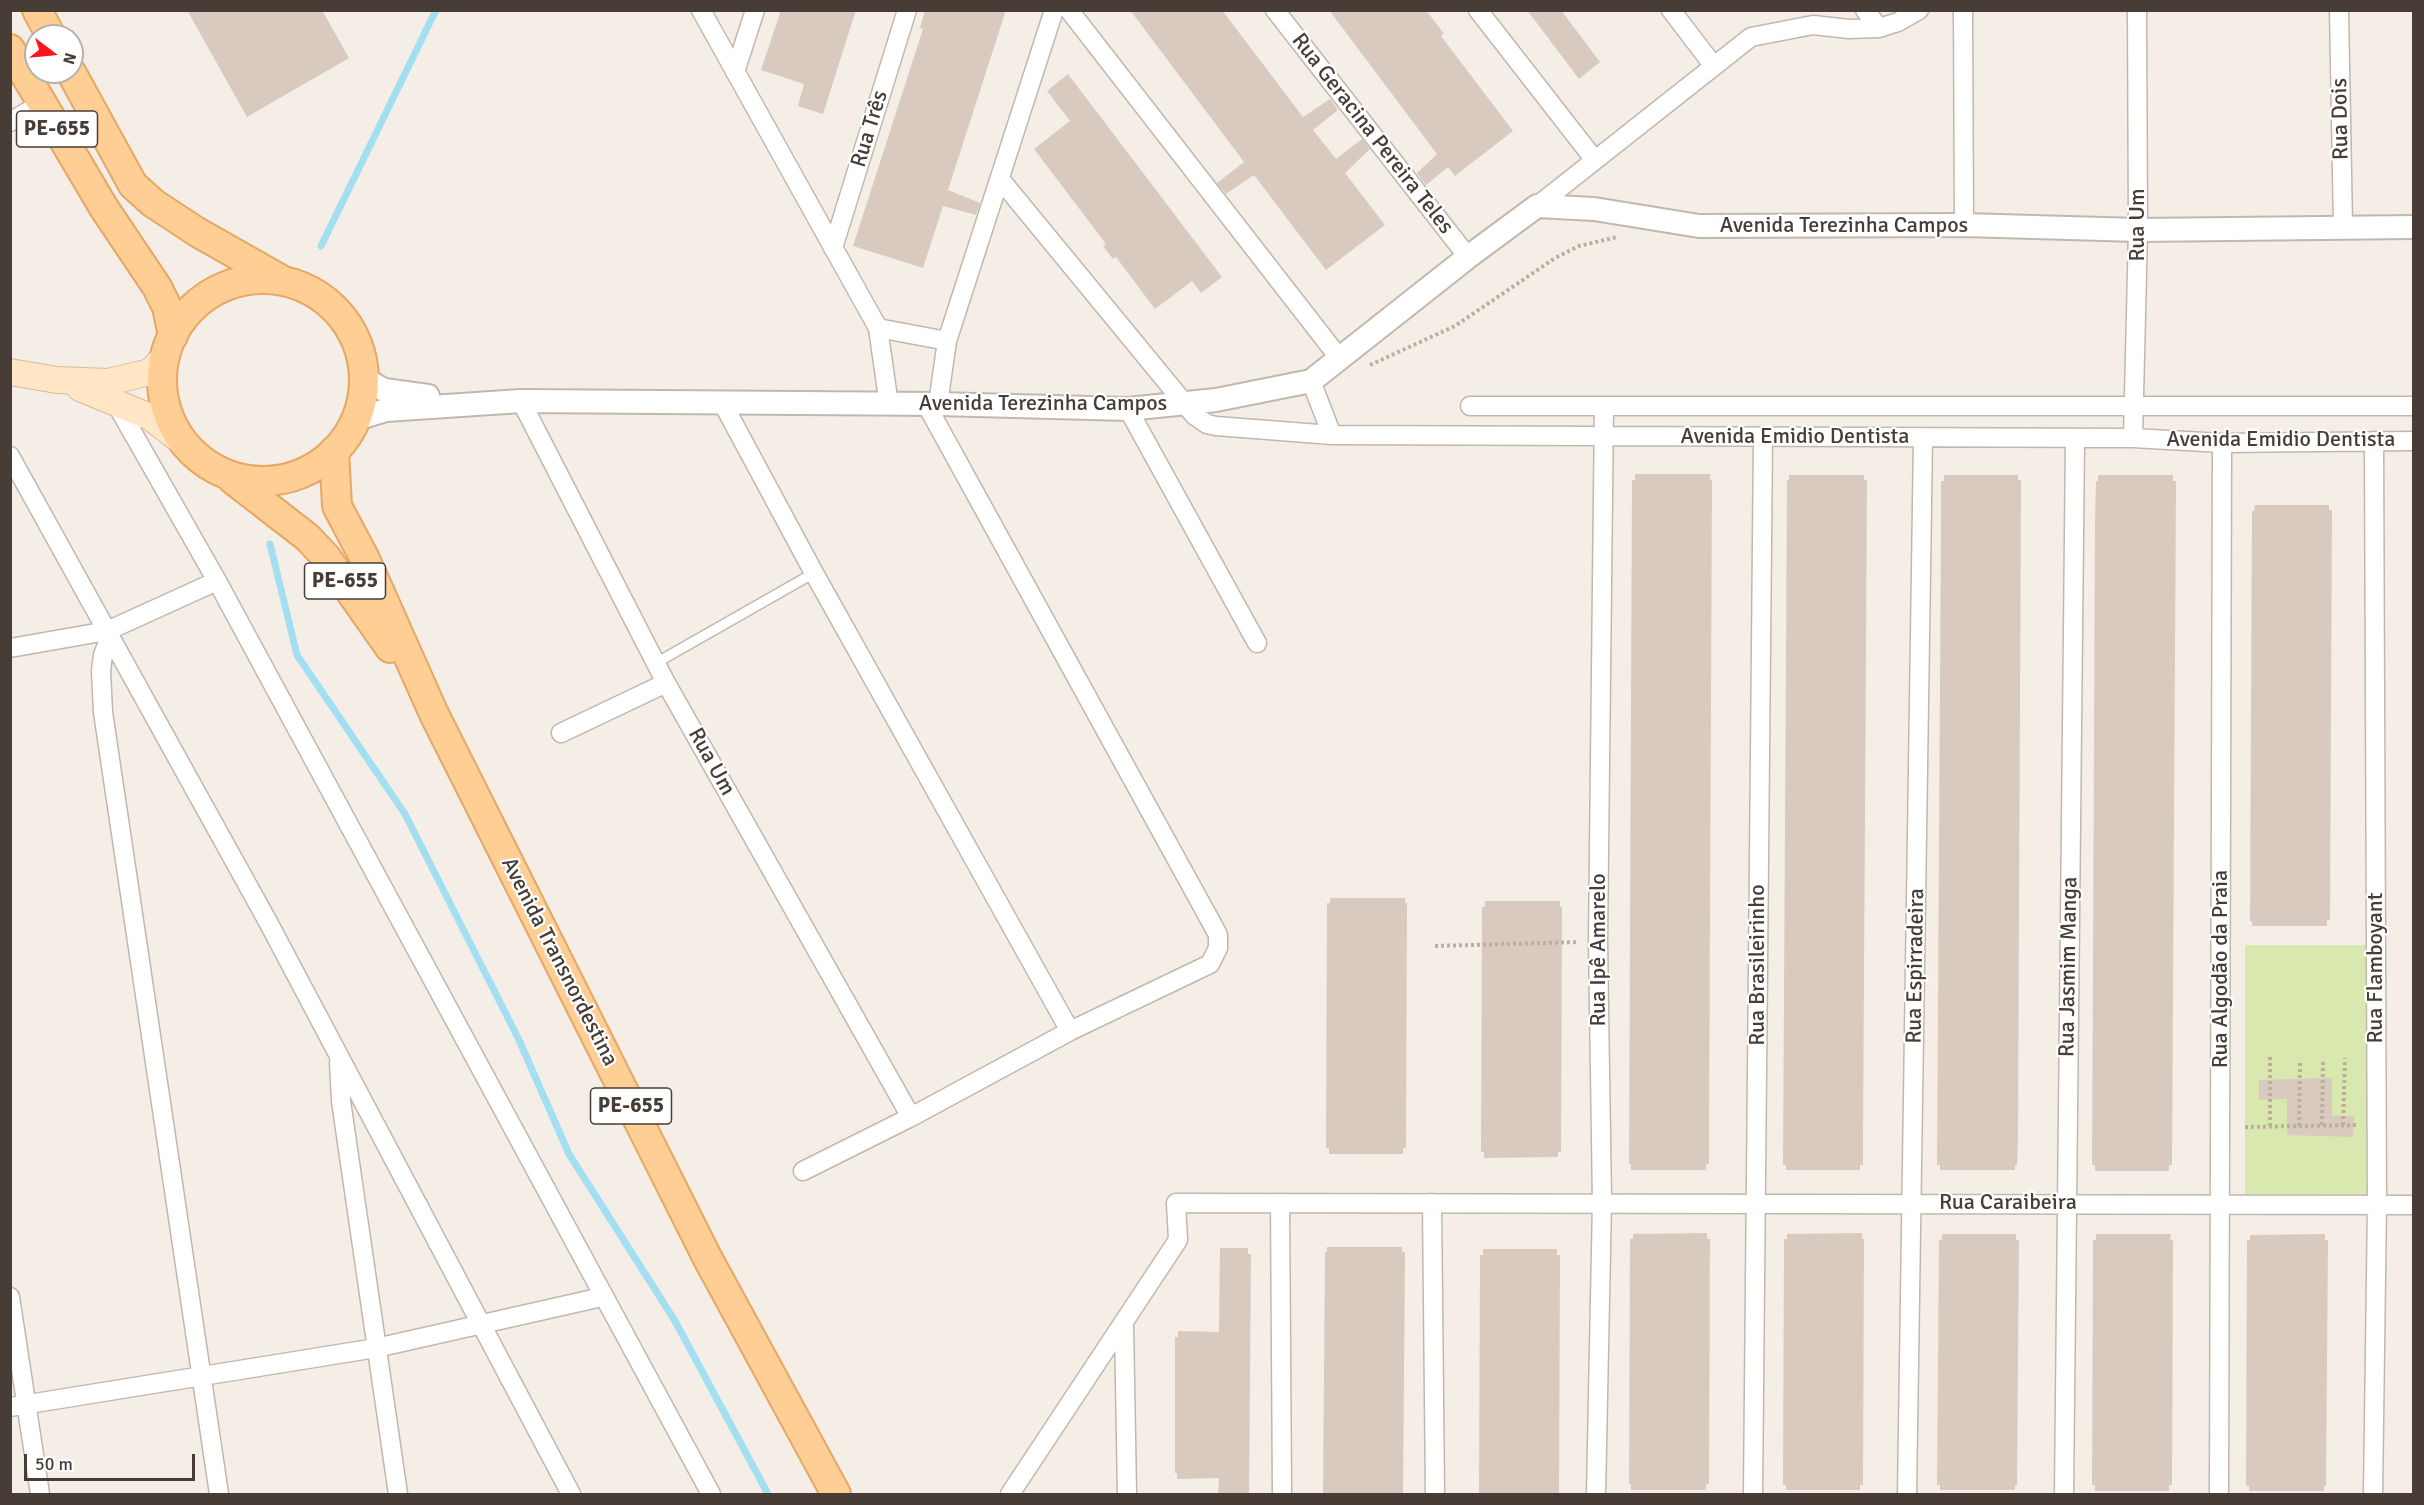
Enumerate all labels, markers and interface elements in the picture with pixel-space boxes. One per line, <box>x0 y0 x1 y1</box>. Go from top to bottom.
north arrow <box>24 24 84 84</box>
street label: Rua Geracina Pereira Teles <box>1285 28 1459 240</box>
text: N <box>58 50 81 67</box>
street label: Rua Dois <box>2327 78 2355 160</box>
street label: Rua Três <box>846 87 894 171</box>
road number: PE-655 <box>16 111 98 147</box>
street label: Rua Um <box>2125 188 2151 262</box>
street label: Avenida Terezinha Campos <box>1720 213 1968 239</box>
street label: Avenida Terezinha Campos <box>919 391 1167 417</box>
street label: Avenida Emidio Dentista <box>1681 424 1909 450</box>
street label: Avenida Emidio Dentista <box>2167 427 2395 453</box>
road number: PE-655 <box>304 563 386 599</box>
street label: Rua Um <box>682 724 740 800</box>
street label: Avenida Transnordestina <box>495 853 623 1071</box>
street label: Rua Algodão da Praia <box>2208 870 2234 1068</box>
street label: Rua Ipê Amarelo <box>1586 873 1612 1027</box>
street label: Rua Jasmim Manga <box>2054 877 2084 1057</box>
street label: Rua Brasileirinho <box>1745 884 1771 1046</box>
street label: Rua Espirradeira <box>1901 888 1931 1044</box>
street label: Rua Flamboyant <box>2363 893 2389 1043</box>
road number: PE-655 <box>590 1088 672 1124</box>
street label: Rua Caraibeira <box>1939 1190 2077 1216</box>
scale bar <box>27 1442 198 1480</box>
text: 50 m <box>35 1453 73 1475</box>

